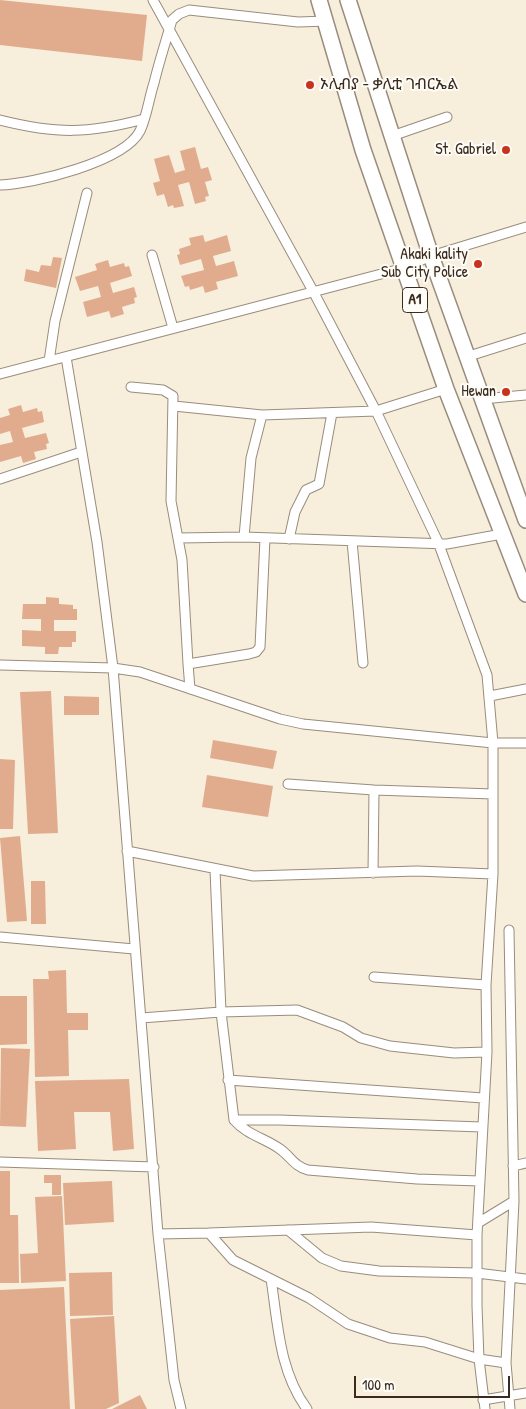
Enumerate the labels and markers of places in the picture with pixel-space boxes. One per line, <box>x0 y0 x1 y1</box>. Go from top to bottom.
place label: ኦሊብያ - ቃሊቲ ገብርኤል <box>320 75 458 95</box>
marker: ኦሊብያ - ቃሊቲ ገብርኤል <box>304 79 316 91</box>
place label: St. Gabriel <box>435 140 496 160</box>
marker: St. Gabriel <box>500 144 512 156</box>
place label: Akaki kality Sub City Police <box>381 245 468 283</box>
marker: Akaki kality Sub City Police <box>472 258 484 270</box>
place label: Hewan <box>461 382 496 402</box>
marker: Hewan <box>500 386 512 398</box>

